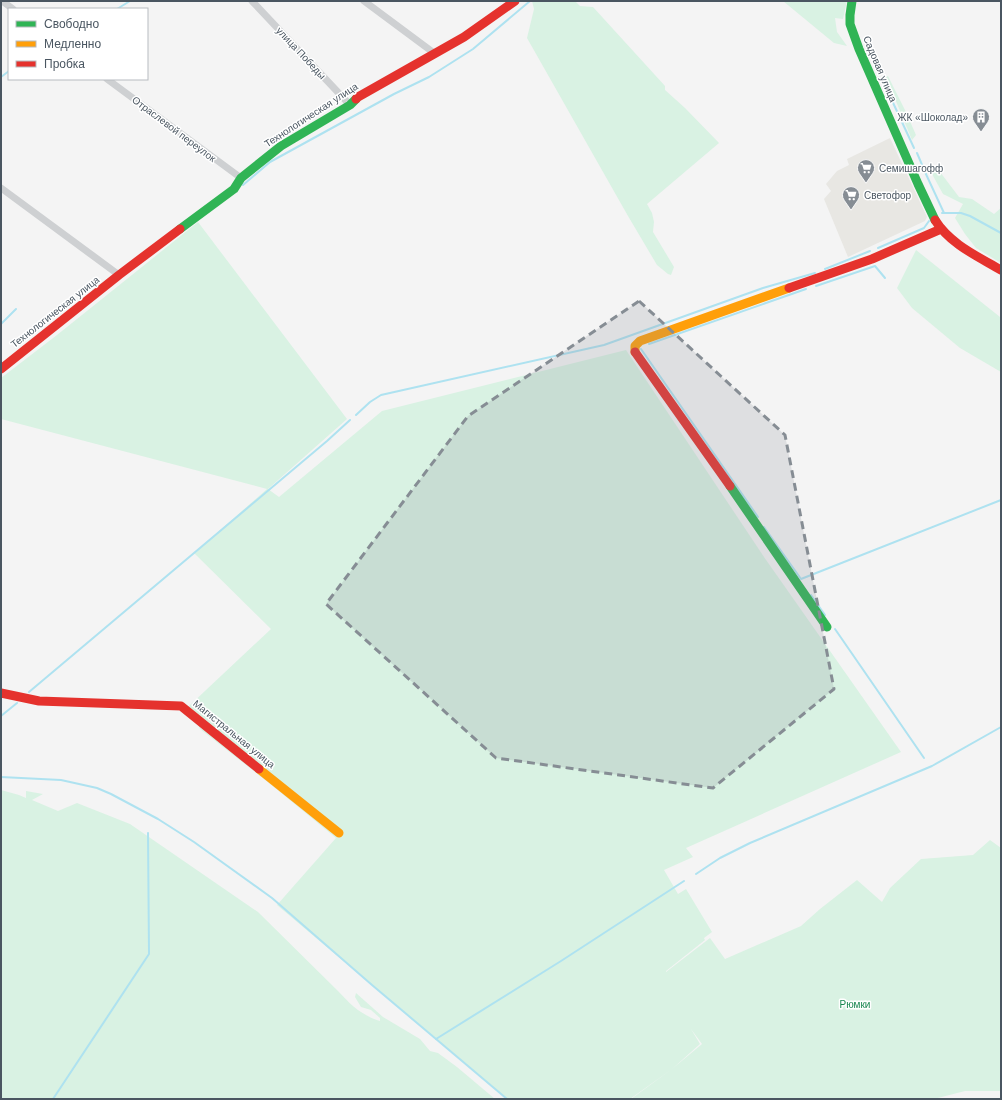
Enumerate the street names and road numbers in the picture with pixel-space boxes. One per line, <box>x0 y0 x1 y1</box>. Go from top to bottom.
street label: улица Победы <box>274 25 328 81</box>
street label: Садовая улица <box>861 34 899 104</box>
street label: Технологическая улица <box>262 80 360 149</box>
street label: Отраслевой переулок <box>130 94 218 164</box>
street label: Технологическая улица <box>9 274 102 350</box>
street label: Магистральная улица <box>191 698 277 771</box>

